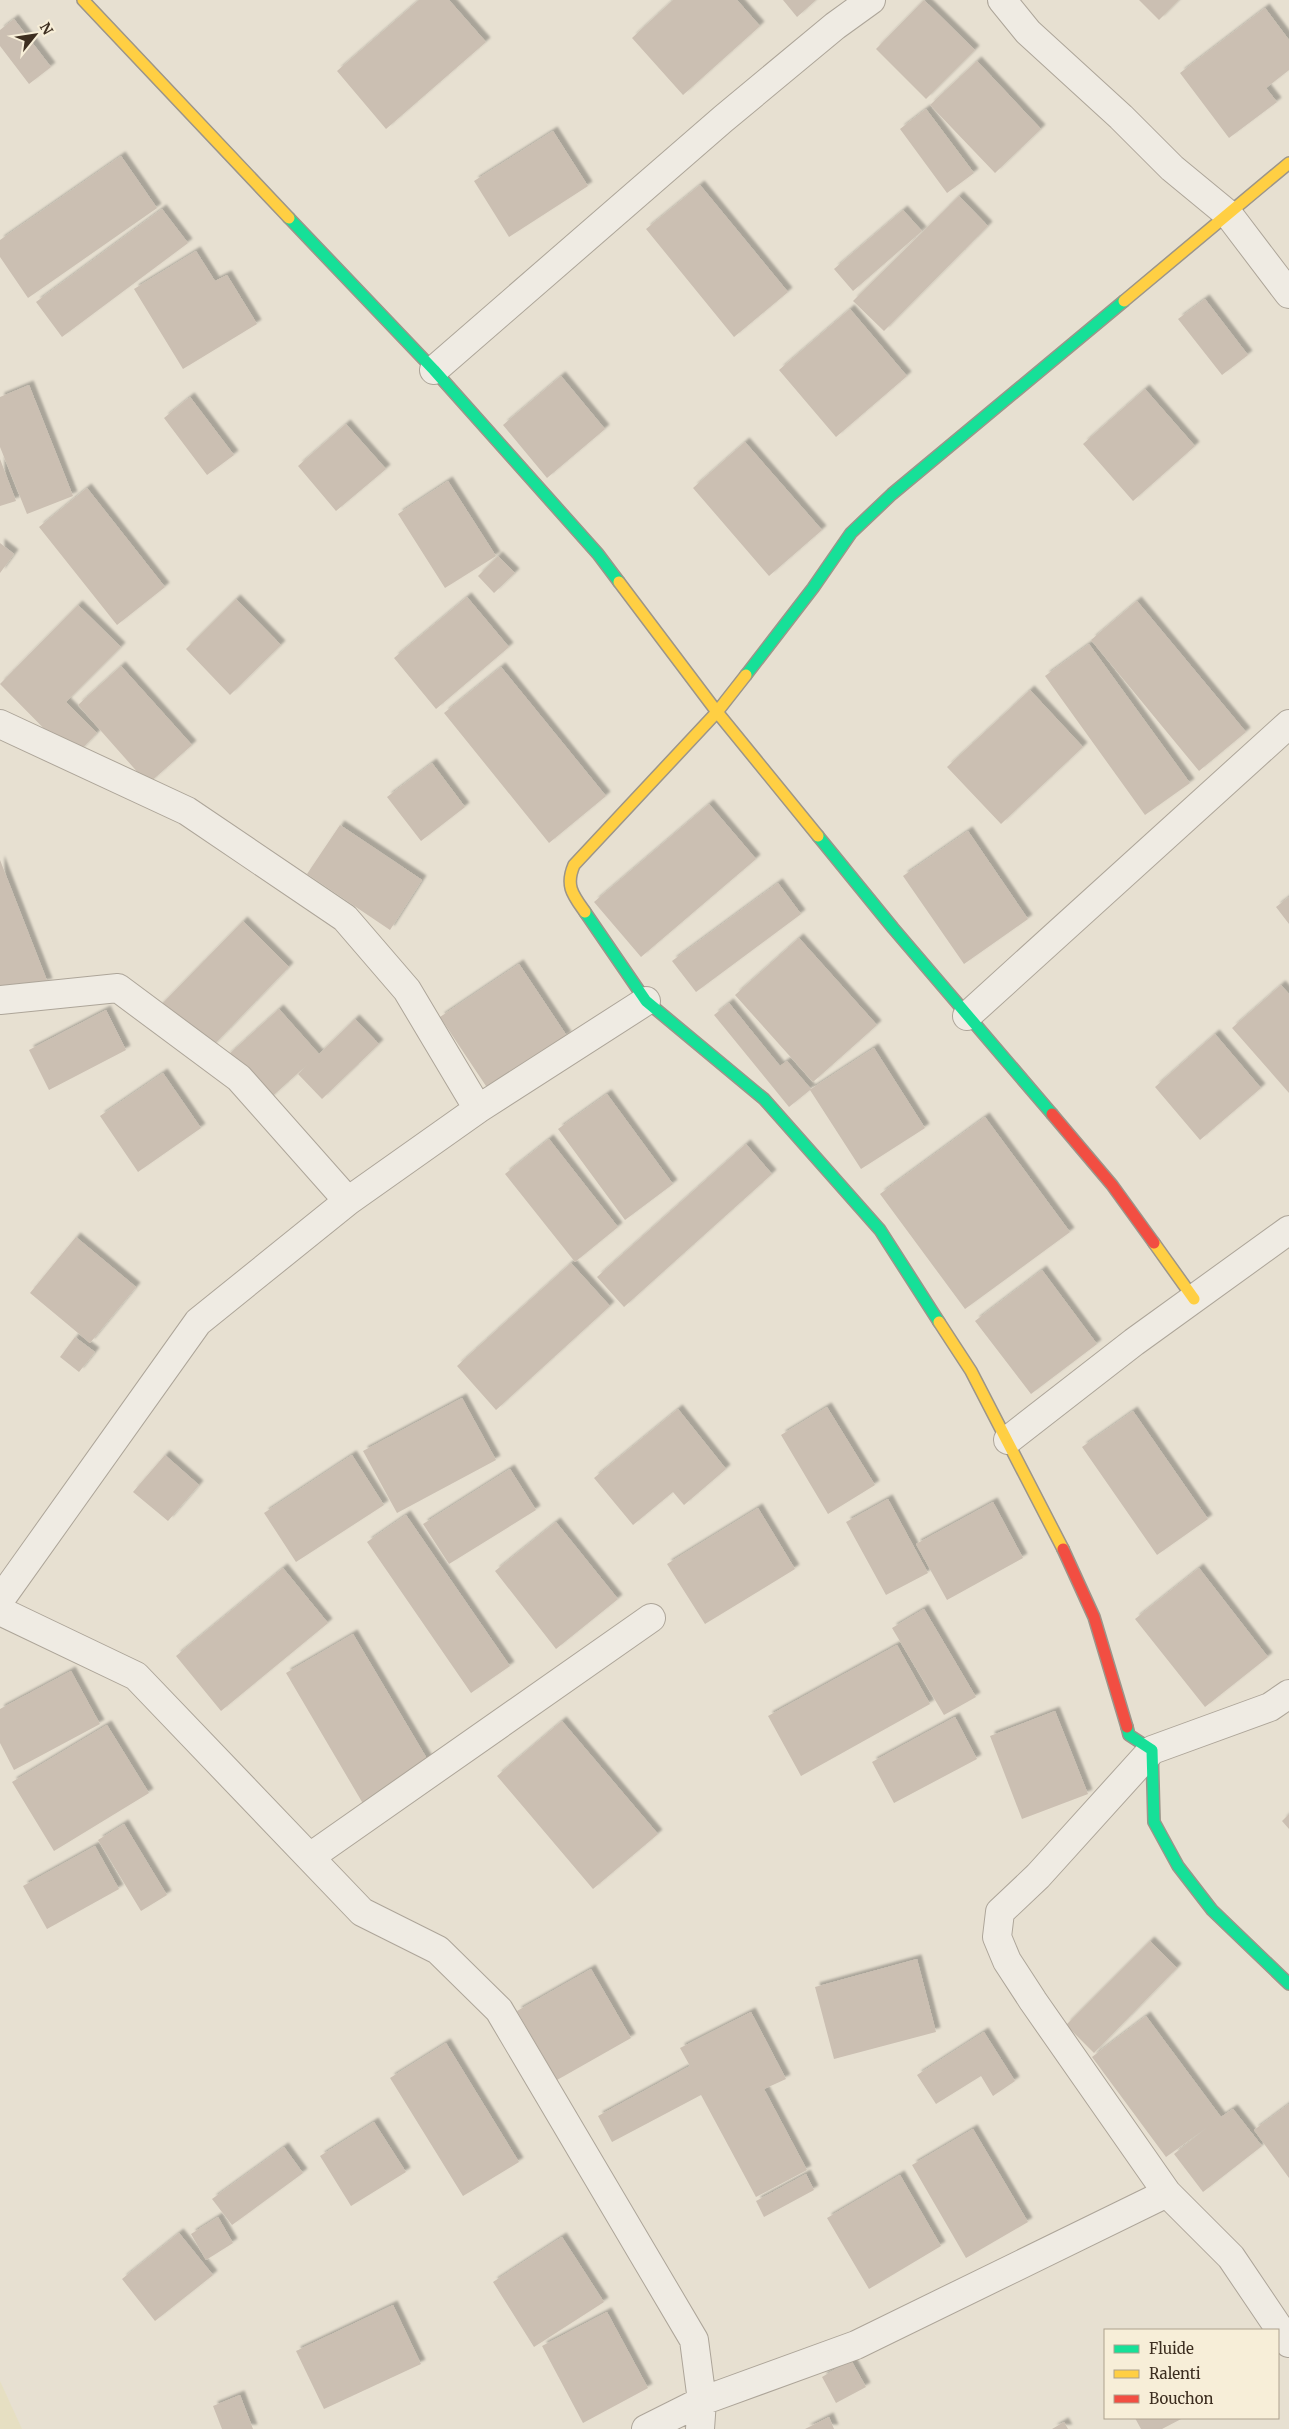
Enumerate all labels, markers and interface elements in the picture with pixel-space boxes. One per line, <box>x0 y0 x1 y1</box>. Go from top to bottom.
north arrow <box>10 10 60 60</box>
text: N <box>36 19 57 38</box>
legend <box>1104 2329 1279 2419</box>
text: Fluide <box>1149 2339 1194 2358</box>
text: Ralenti <box>1149 2364 1201 2383</box>
text: Bouchon <box>1149 2389 1213 2408</box>

